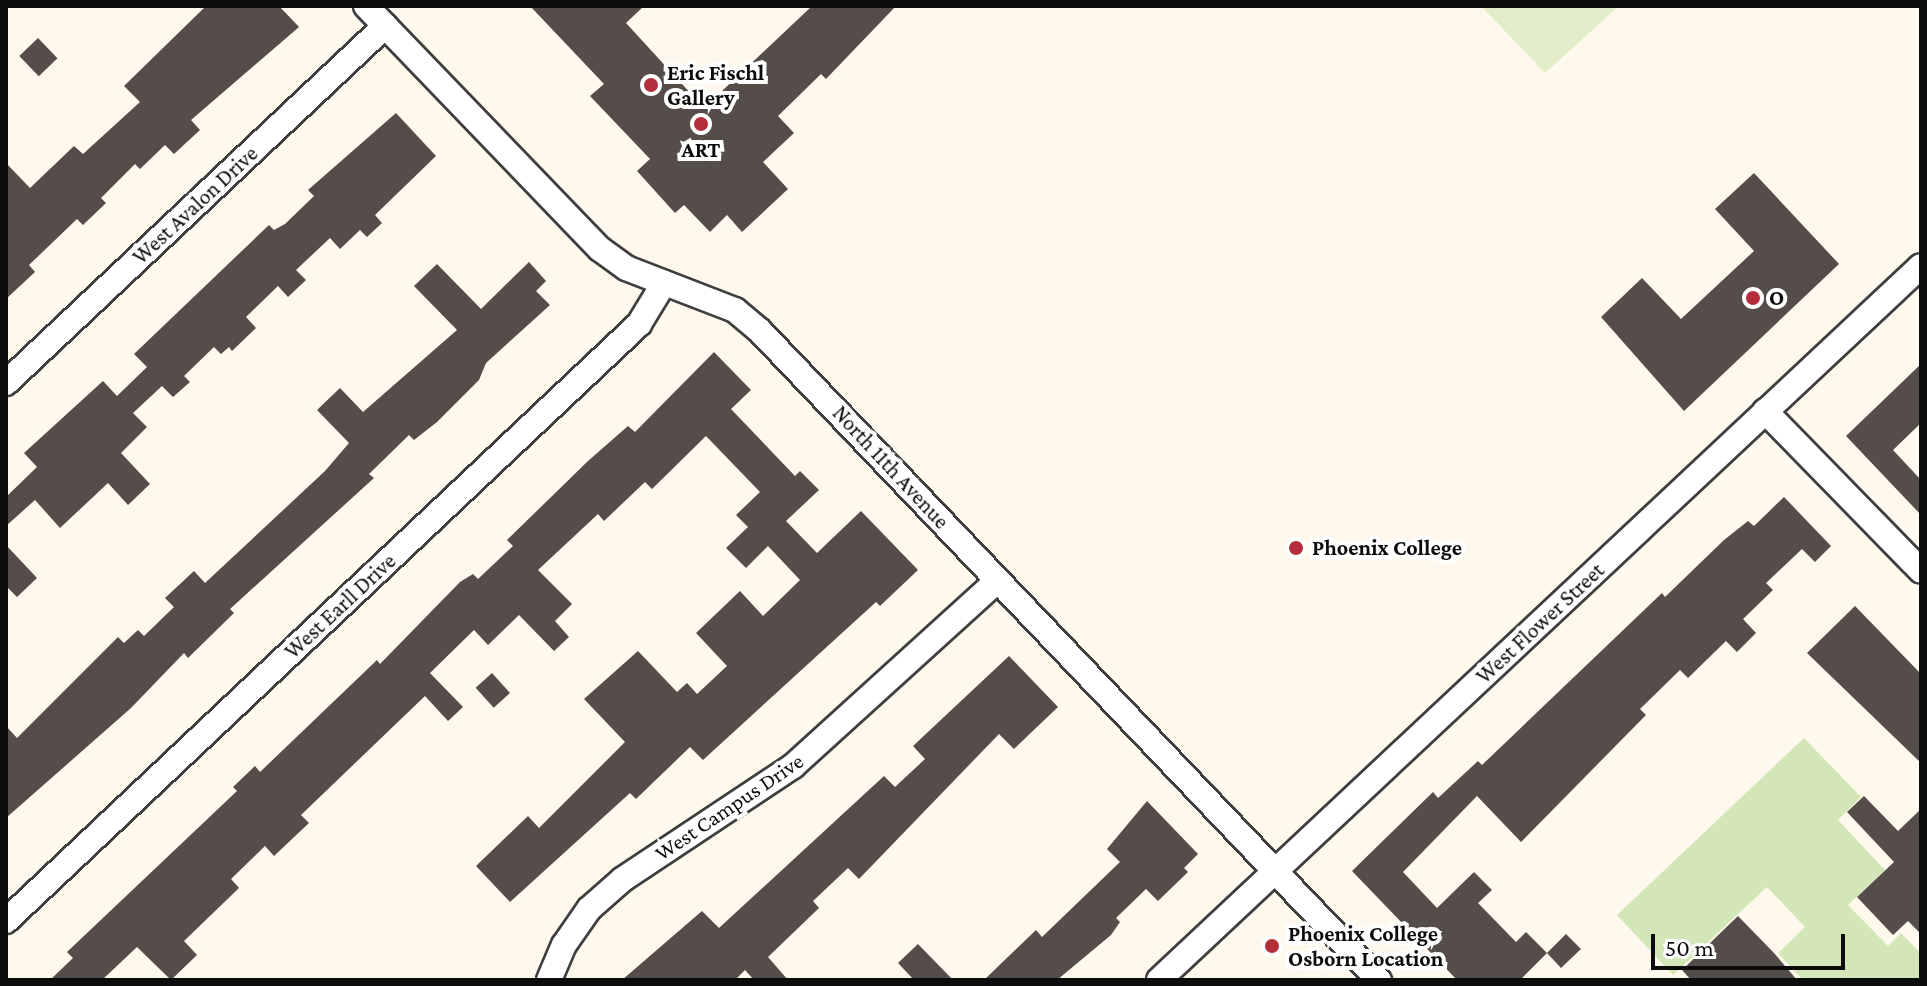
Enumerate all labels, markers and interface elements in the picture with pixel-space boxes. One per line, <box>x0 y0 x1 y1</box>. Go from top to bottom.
place label: Eric Fischl Gallery <box>667 59 764 110</box>
marker: Eric Fischl Gallery <box>642 76 660 94</box>
marker: ART <box>692 115 710 133</box>
place label: ART <box>682 137 720 163</box>
street label: West Avalon Drive <box>127 140 263 270</box>
place label: O <box>1769 285 1784 311</box>
marker: O <box>1744 289 1762 307</box>
street label: North 11th Avenue <box>827 400 955 534</box>
place label: Phoenix College <box>1312 535 1462 561</box>
marker: Phoenix College <box>1287 539 1305 557</box>
street label: West Earll Drive <box>279 548 401 664</box>
street label: West Flower Street <box>1470 557 1610 689</box>
street label: West Campus Drive <box>650 748 808 866</box>
scale bar <box>1655 918 1849 968</box>
place label: Phoenix College Osborn Location <box>1288 920 1443 972</box>
text: 50 m <box>1665 934 1714 961</box>
marker: Phoenix College Osborn Location <box>1263 937 1281 955</box>

